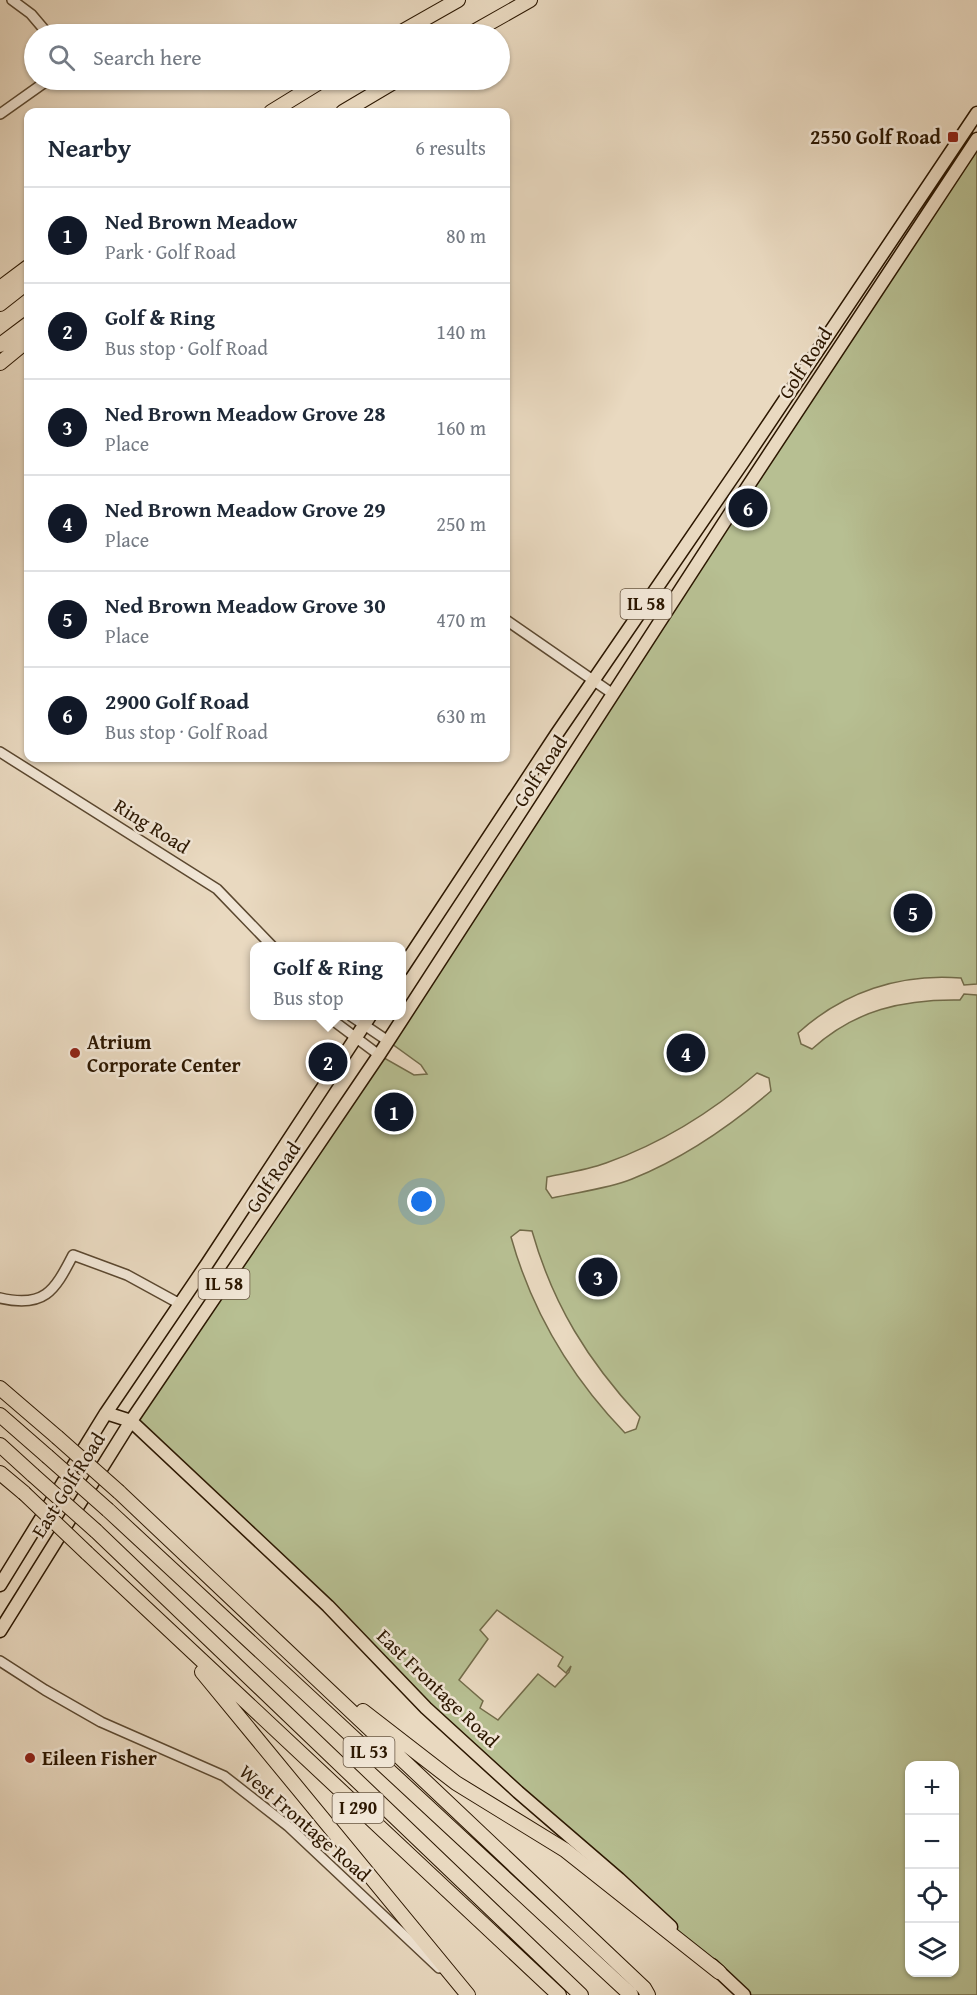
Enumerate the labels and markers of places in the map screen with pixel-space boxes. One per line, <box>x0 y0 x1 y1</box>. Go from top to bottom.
place label: 2550 Golf Road <box>810 122 942 151</box>
marker: 2550 Golf Road <box>946 130 960 144</box>
pin: 6 <box>728 486 768 530</box>
pin: 5 <box>894 890 932 936</box>
place label: Atrium Corporate Center <box>87 1027 241 1079</box>
pin: 4 <box>666 1030 706 1076</box>
pin: 2 <box>308 1040 348 1084</box>
marker: Atrium Corporate Center <box>68 1046 82 1060</box>
pin: 1 <box>374 1090 414 1134</box>
pin: 3 <box>578 1254 618 1300</box>
place label: Eileen Fisher <box>42 1743 157 1772</box>
marker: Eileen Fisher <box>23 1751 37 1765</box>

